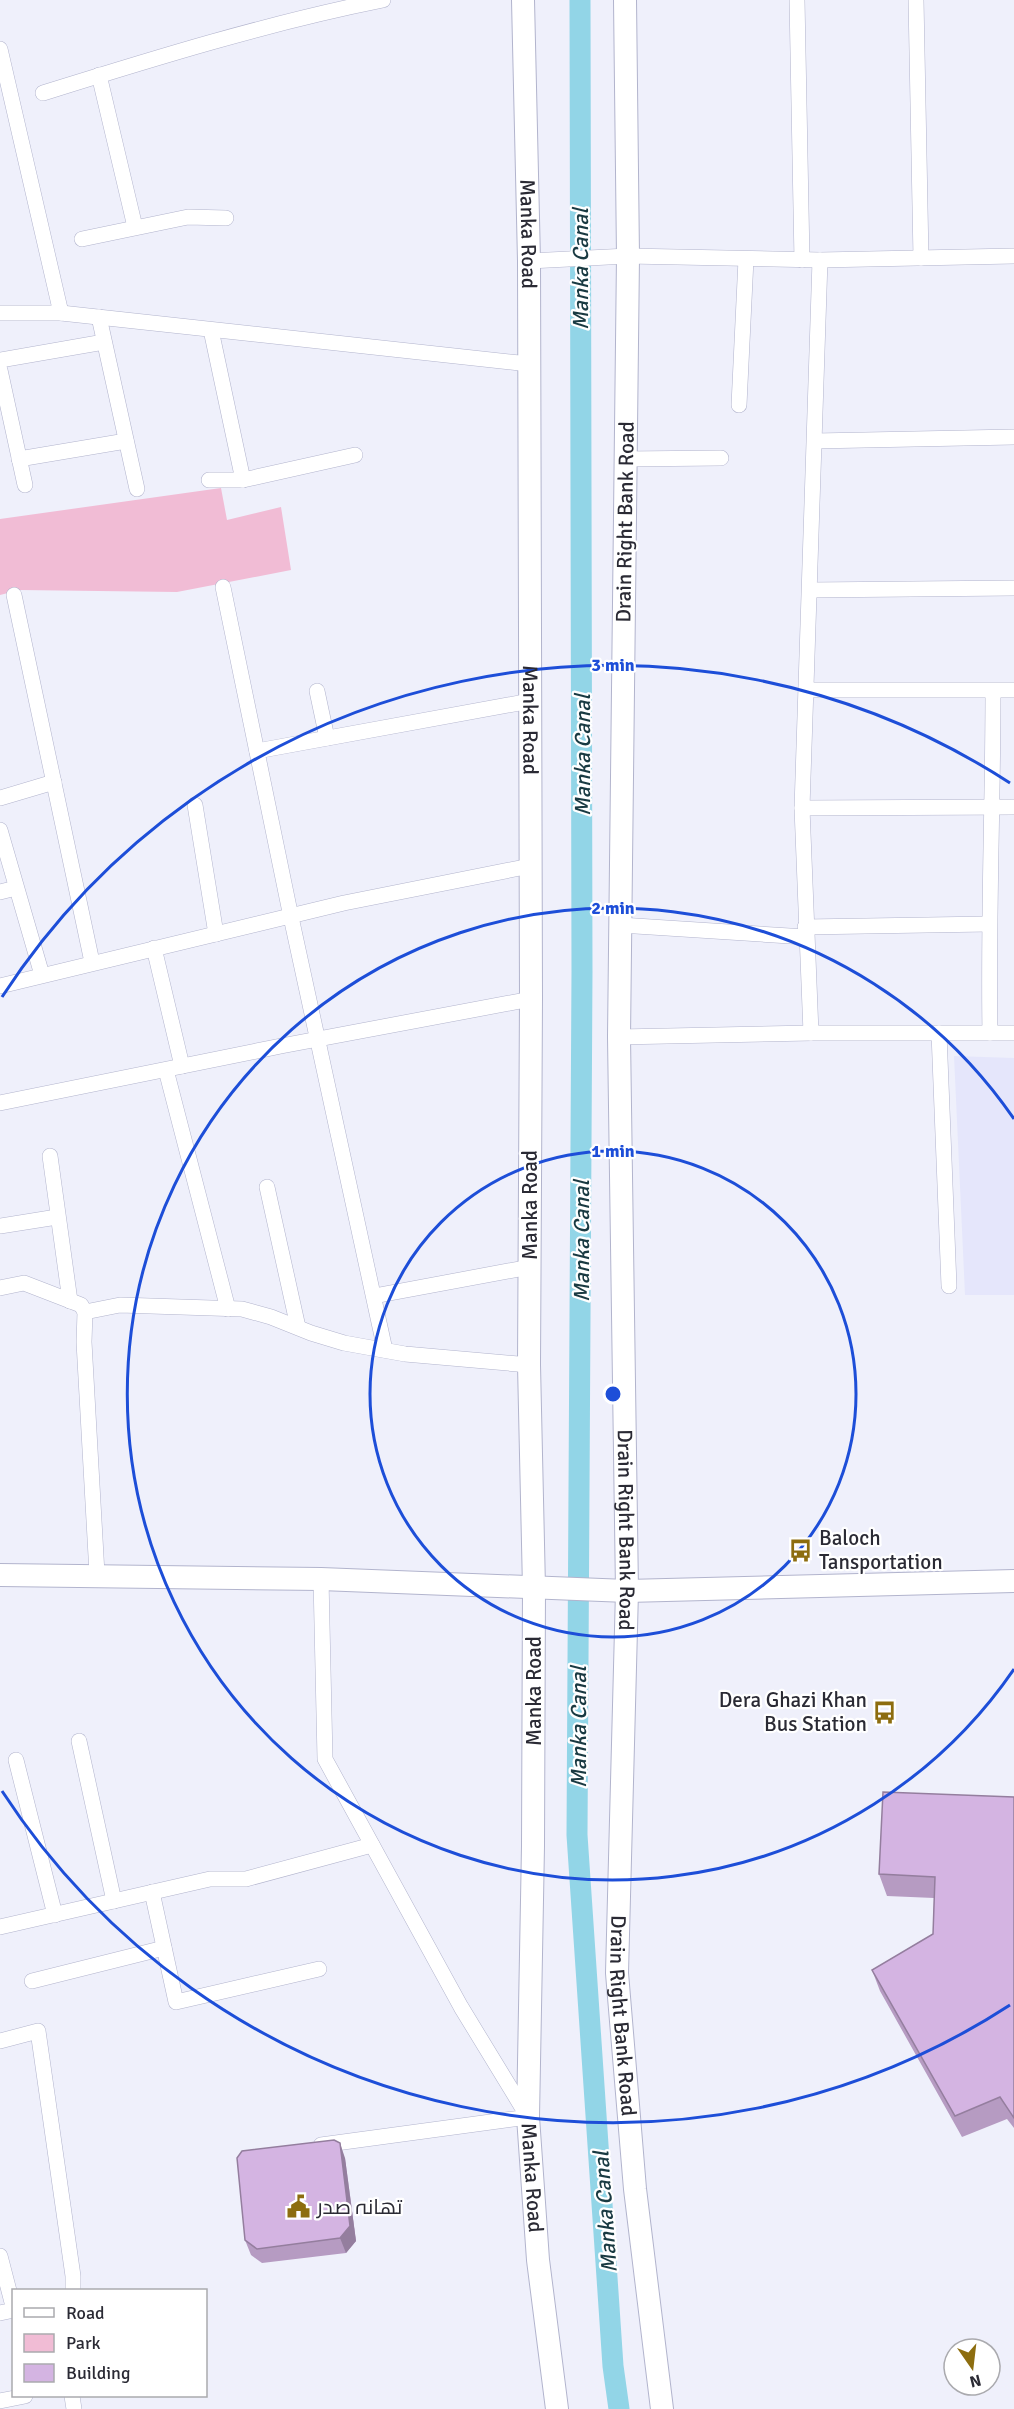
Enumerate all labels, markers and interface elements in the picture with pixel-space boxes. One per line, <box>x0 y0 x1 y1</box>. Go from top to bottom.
street label: Manka Road <box>514 179 542 289</box>
water label: Manka Canal <box>567 207 594 330</box>
street label: Drain Right Bank Road <box>610 421 640 623</box>
text: 3 min <box>591 654 635 676</box>
street label: Manka Road <box>517 665 543 775</box>
water label: Manka Canal <box>569 693 596 816</box>
text: 2 min <box>591 897 635 919</box>
text: 1 min <box>591 1140 635 1162</box>
street label: Manka Road <box>517 1150 543 1260</box>
water label: Manka Canal <box>568 1179 595 1302</box>
centre of rings <box>603 1384 623 1404</box>
street label: Drain Right Bank Road <box>612 1429 640 1631</box>
place label: Baloch Tansportation <box>819 1525 943 1575</box>
bus stop icon: Baloch Tansportation <box>788 1537 814 1563</box>
street label: Manka Road <box>521 1636 547 1746</box>
water label: Manka Canal <box>565 1665 592 1788</box>
place label: Dera Ghazi Khan Bus Station <box>719 1687 867 1737</box>
bus stop icon: Dera Ghazi Khan Bus Station <box>872 1699 898 1725</box>
street label: Drain Right Bank Road <box>604 1915 642 2117</box>
street label: Manka Road <box>515 2122 549 2233</box>
water label: Manka Canal <box>587 2149 623 2274</box>
public building icon: تھانہ صدر <box>286 2194 312 2220</box>
place label: تھانہ صدر <box>316 2194 403 2220</box>
legend <box>12 2289 207 2397</box>
text: Road <box>66 2302 105 2324</box>
text: Park <box>66 2332 101 2354</box>
north arrow <box>942 2337 1002 2397</box>
text: Building <box>66 2362 130 2384</box>
text: N <box>968 2370 983 2392</box>

